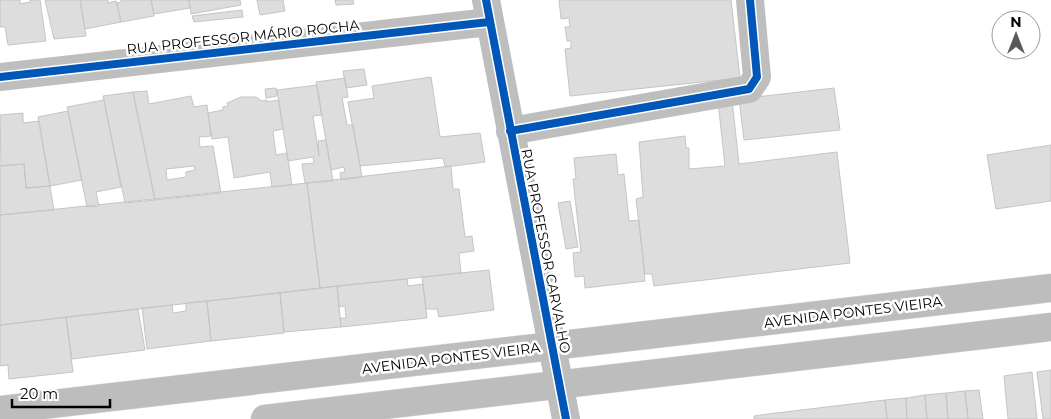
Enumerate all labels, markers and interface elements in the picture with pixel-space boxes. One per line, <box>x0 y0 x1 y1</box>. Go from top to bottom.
north arrow <box>991 10 1041 60</box>
text: N <box>1010 13 1022 31</box>
street label: RUA PROFESSOR MÁRIO ROCHA <box>126 16 361 58</box>
street label: RUA PROFESSOR CARVALHO <box>517 147 575 355</box>
street label: AVENIDA PONTES VIEIRA <box>763 292 944 332</box>
street label: AVENIDA PONTES VIEIRA <box>361 338 542 378</box>
scale bar <box>12 376 110 408</box>
text: 20 m <box>20 384 58 403</box>

